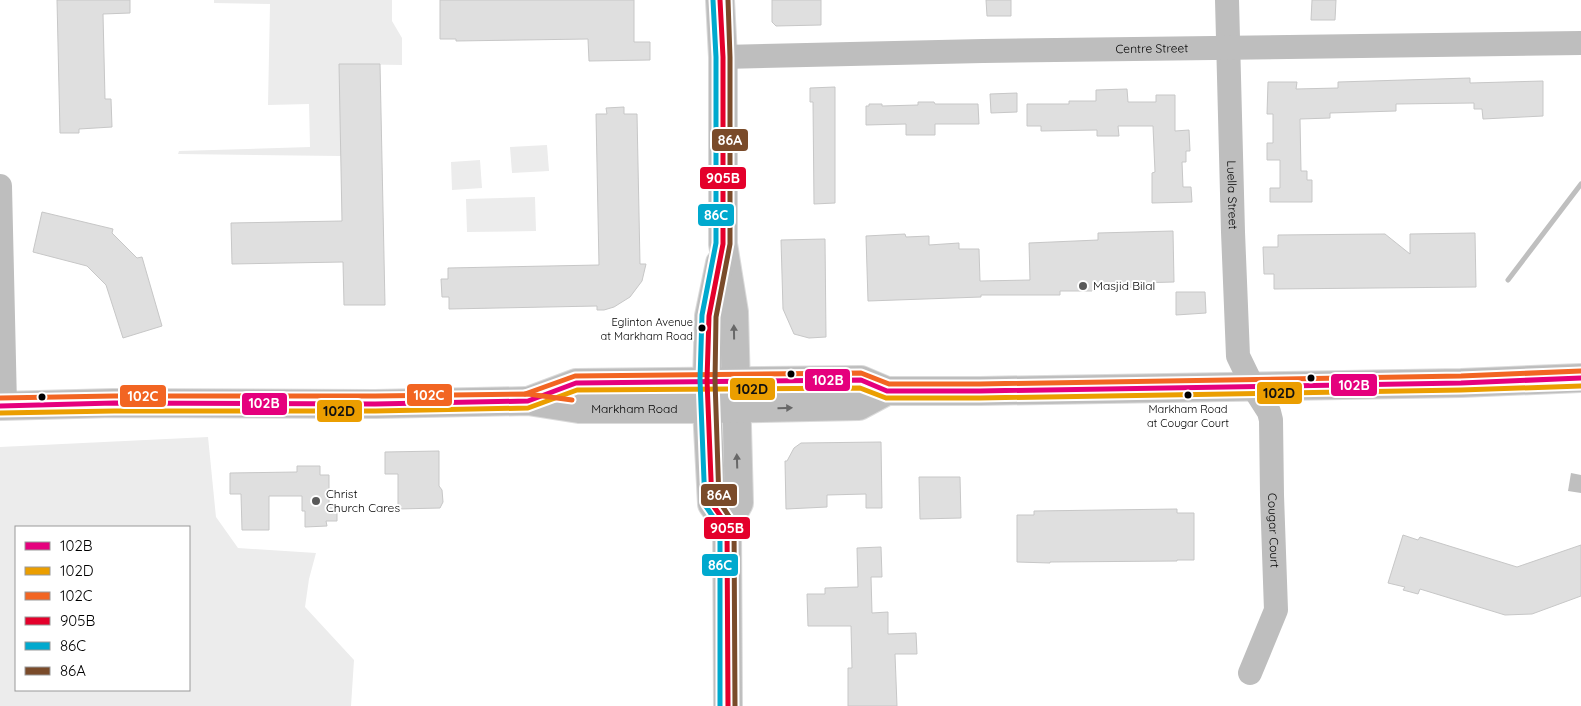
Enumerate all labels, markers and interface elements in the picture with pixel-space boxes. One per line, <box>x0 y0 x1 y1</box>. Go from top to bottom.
street label: Centre Street <box>1115 40 1188 56</box>
line badge: 86A <box>711 128 749 152</box>
text: 86A <box>718 131 742 149</box>
street label: Luella Street <box>1224 160 1241 230</box>
line badge: 905B <box>699 166 747 190</box>
text: 905B <box>706 169 740 187</box>
line badge: 86C <box>697 203 735 227</box>
text: 86C <box>704 206 728 224</box>
place label: Masjid Bilal <box>1093 278 1155 293</box>
marker: Masjid Bilal <box>1077 280 1089 292</box>
place label: Eglinton Avenue at Markham Road <box>601 315 693 343</box>
marker: Eglinton Avenue at Markham Road <box>697 323 707 333</box>
one-way arrow <box>730 324 738 340</box>
line badge: 102B <box>804 368 851 392</box>
unlabelled marker <box>786 369 796 379</box>
text: 102B <box>812 371 844 389</box>
unlabelled marker <box>1306 373 1316 383</box>
line badge: 102B <box>1330 373 1378 397</box>
text: 102B <box>1338 376 1370 394</box>
line badge: 102D <box>729 377 776 401</box>
text: 102D <box>736 380 768 398</box>
line badge: 102D <box>1256 381 1303 405</box>
line badge: 102C <box>406 383 453 407</box>
line badge: 102C <box>119 384 167 408</box>
text: 102D <box>1263 384 1295 402</box>
text: 102C <box>414 386 445 404</box>
text: 102C <box>128 387 159 405</box>
marker: Markham Road at Cougar Court <box>1183 390 1193 400</box>
unlabelled marker <box>37 392 47 402</box>
line badge: 102B <box>241 392 288 416</box>
text: 102B <box>248 394 280 412</box>
line badge: 102D <box>316 399 363 423</box>
street label: Markham Road <box>591 401 677 416</box>
text: 102D <box>323 402 355 420</box>
place label: Markham Road at Cougar Court <box>1147 402 1229 430</box>
one-way arrow <box>777 404 793 412</box>
one-way arrow <box>733 453 741 469</box>
line badge: 86A <box>700 483 738 507</box>
place label: Christ Church Cares <box>326 486 400 515</box>
text: 86A <box>707 486 731 504</box>
street label: Cougar Court <box>1265 493 1283 568</box>
marker: Christ Church Cares <box>310 495 322 507</box>
line badge: 905B <box>703 516 751 540</box>
text: 905B <box>710 519 744 537</box>
legend <box>15 526 190 691</box>
text: 102B <box>60 536 93 555</box>
line badge: 86C <box>701 553 739 577</box>
text: 86C <box>708 556 732 574</box>
text: 102D <box>60 561 94 580</box>
text: 102C <box>60 586 93 605</box>
text: 905B <box>60 611 95 630</box>
text: 86C <box>60 636 86 655</box>
text: 86A <box>60 661 86 680</box>

